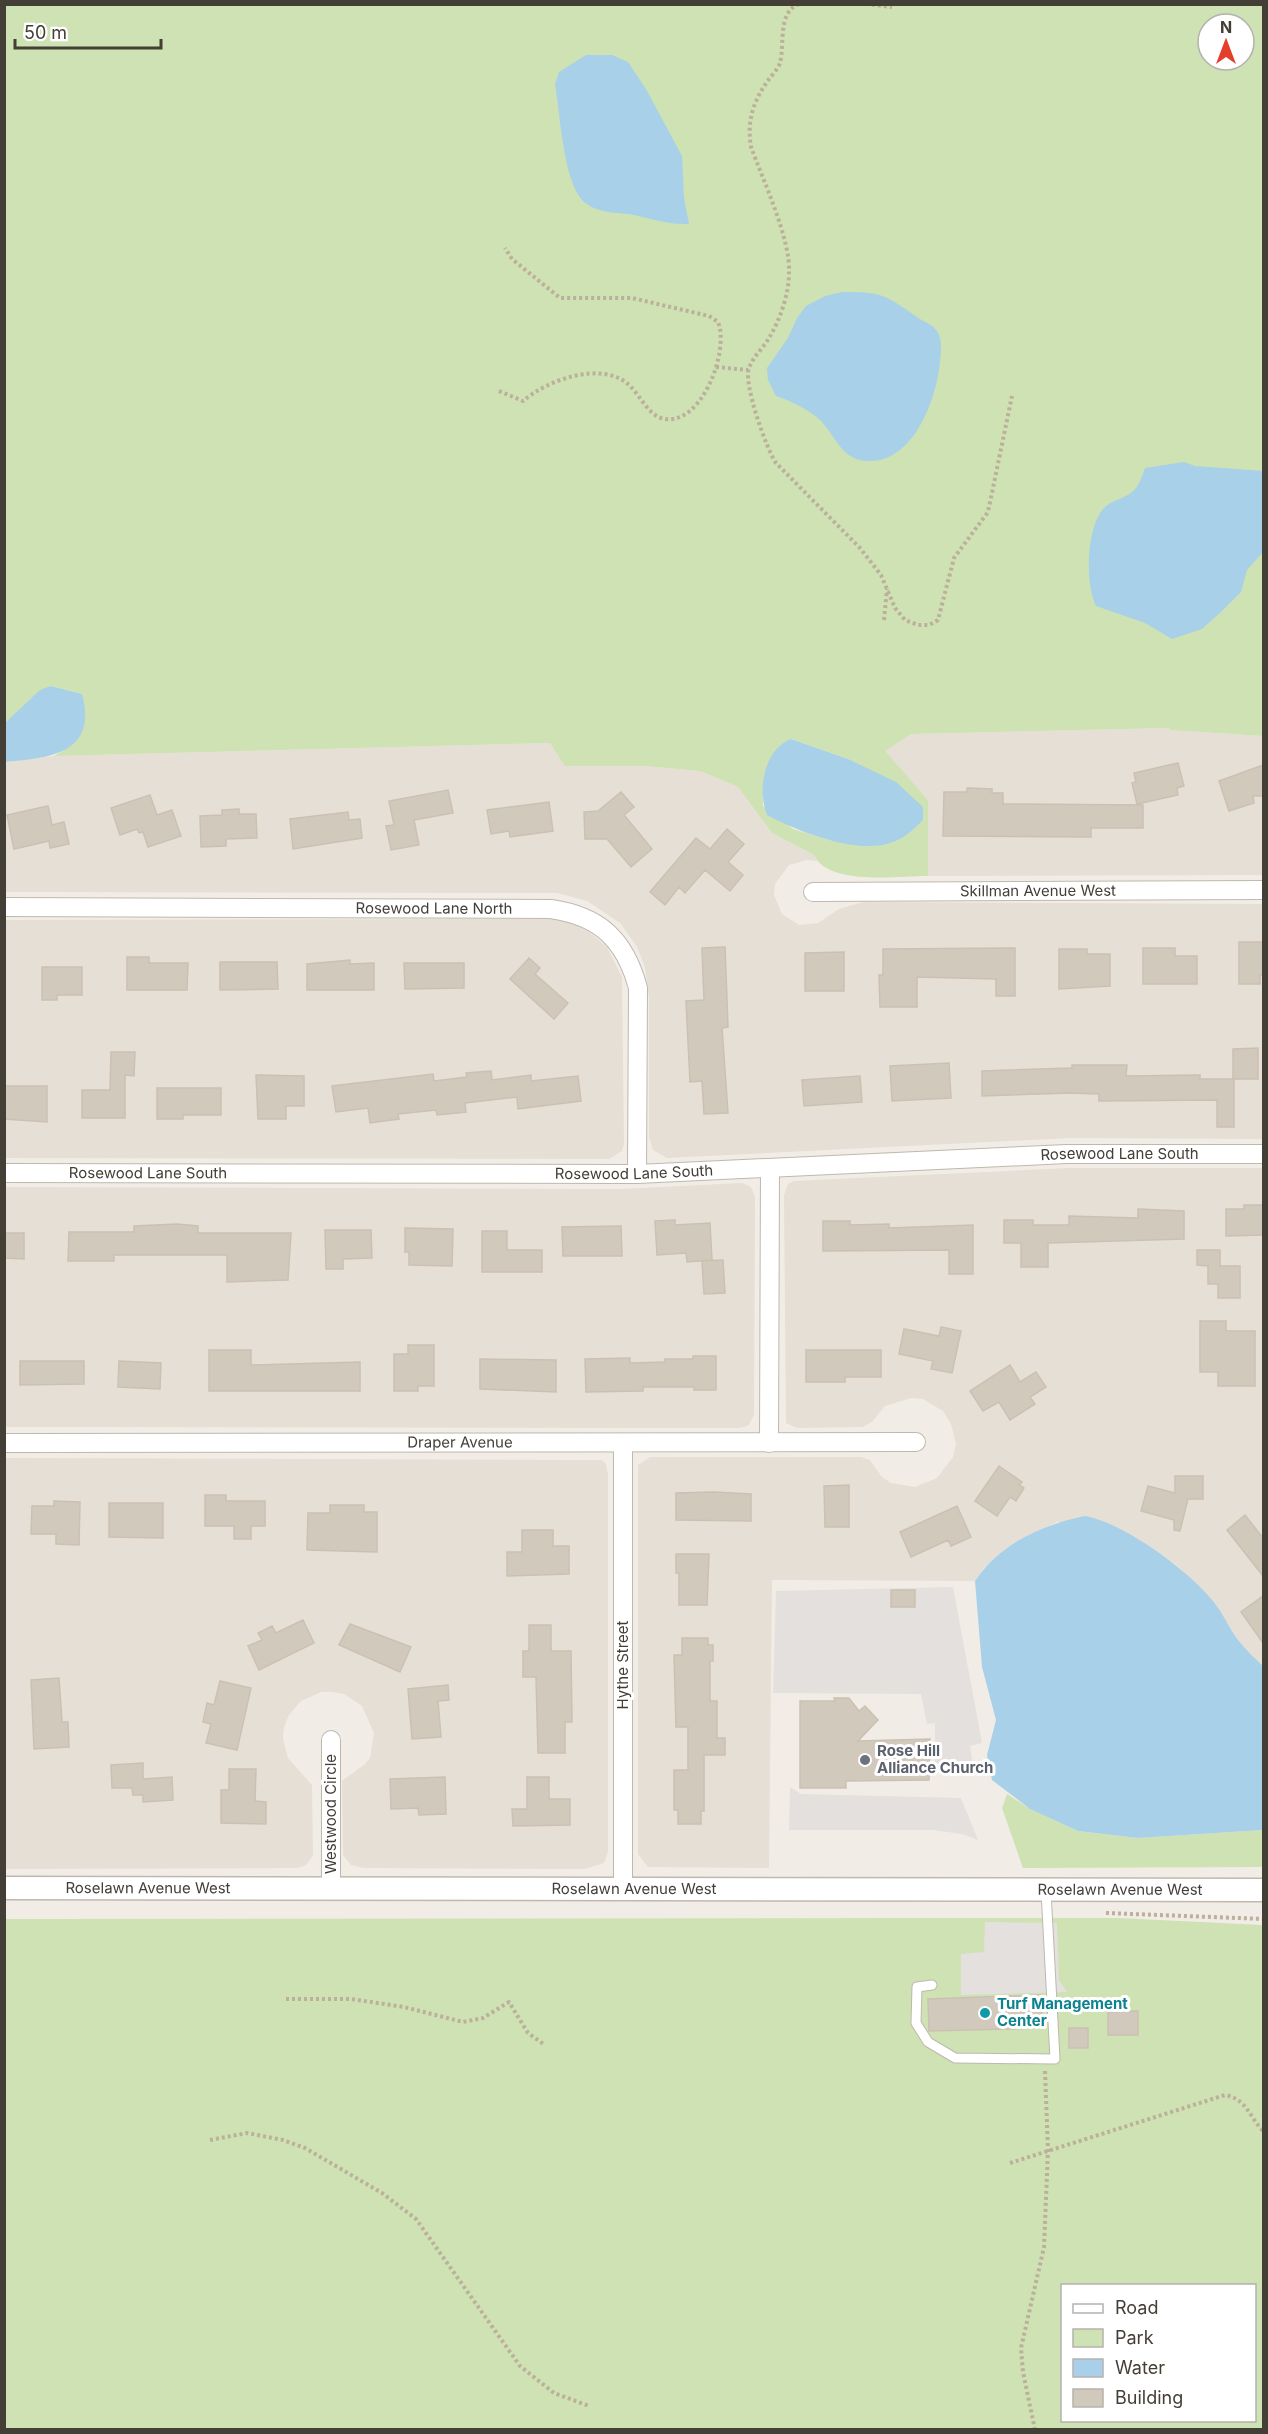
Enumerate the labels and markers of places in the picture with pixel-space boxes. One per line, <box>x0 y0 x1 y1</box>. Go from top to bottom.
place label: Rose Hill Alliance Church <box>877 1741 993 1777</box>
marker: Rose Hill Alliance Church <box>858 1753 872 1767</box>
place label: Turf Management Center <box>997 1994 1128 2030</box>
marker: Turf Management Center <box>978 2006 992 2020</box>

